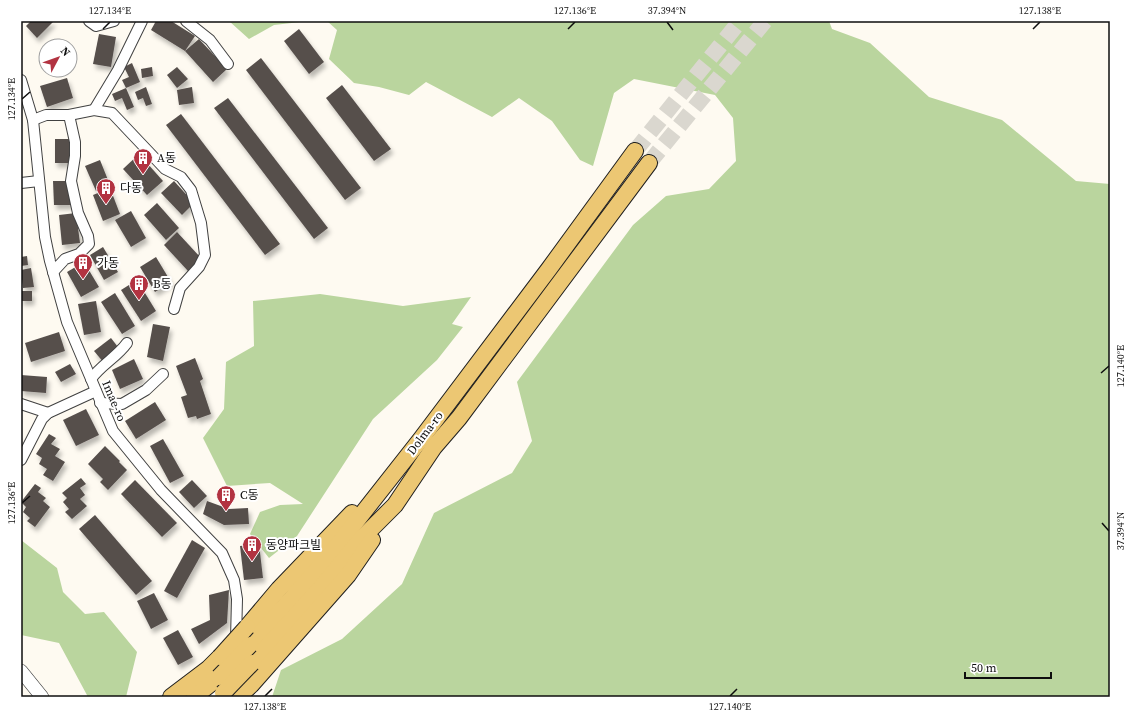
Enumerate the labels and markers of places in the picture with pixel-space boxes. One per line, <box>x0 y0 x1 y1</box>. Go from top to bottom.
building icon: A동 <box>132 147 154 175</box>
place label: A동 <box>157 150 176 166</box>
building icon: 다동 <box>95 177 117 205</box>
place label: 다동 <box>120 180 142 196</box>
building icon: 가동 <box>72 252 94 280</box>
place label: 가동 <box>97 255 119 271</box>
building icon: B동 <box>128 273 150 301</box>
place label: B동 <box>153 276 172 292</box>
building icon: C동 <box>215 484 237 512</box>
place label: C동 <box>240 487 259 503</box>
building icon: 동양파크빌 <box>241 534 263 562</box>
place label: 동양파크빌 <box>266 537 321 553</box>

